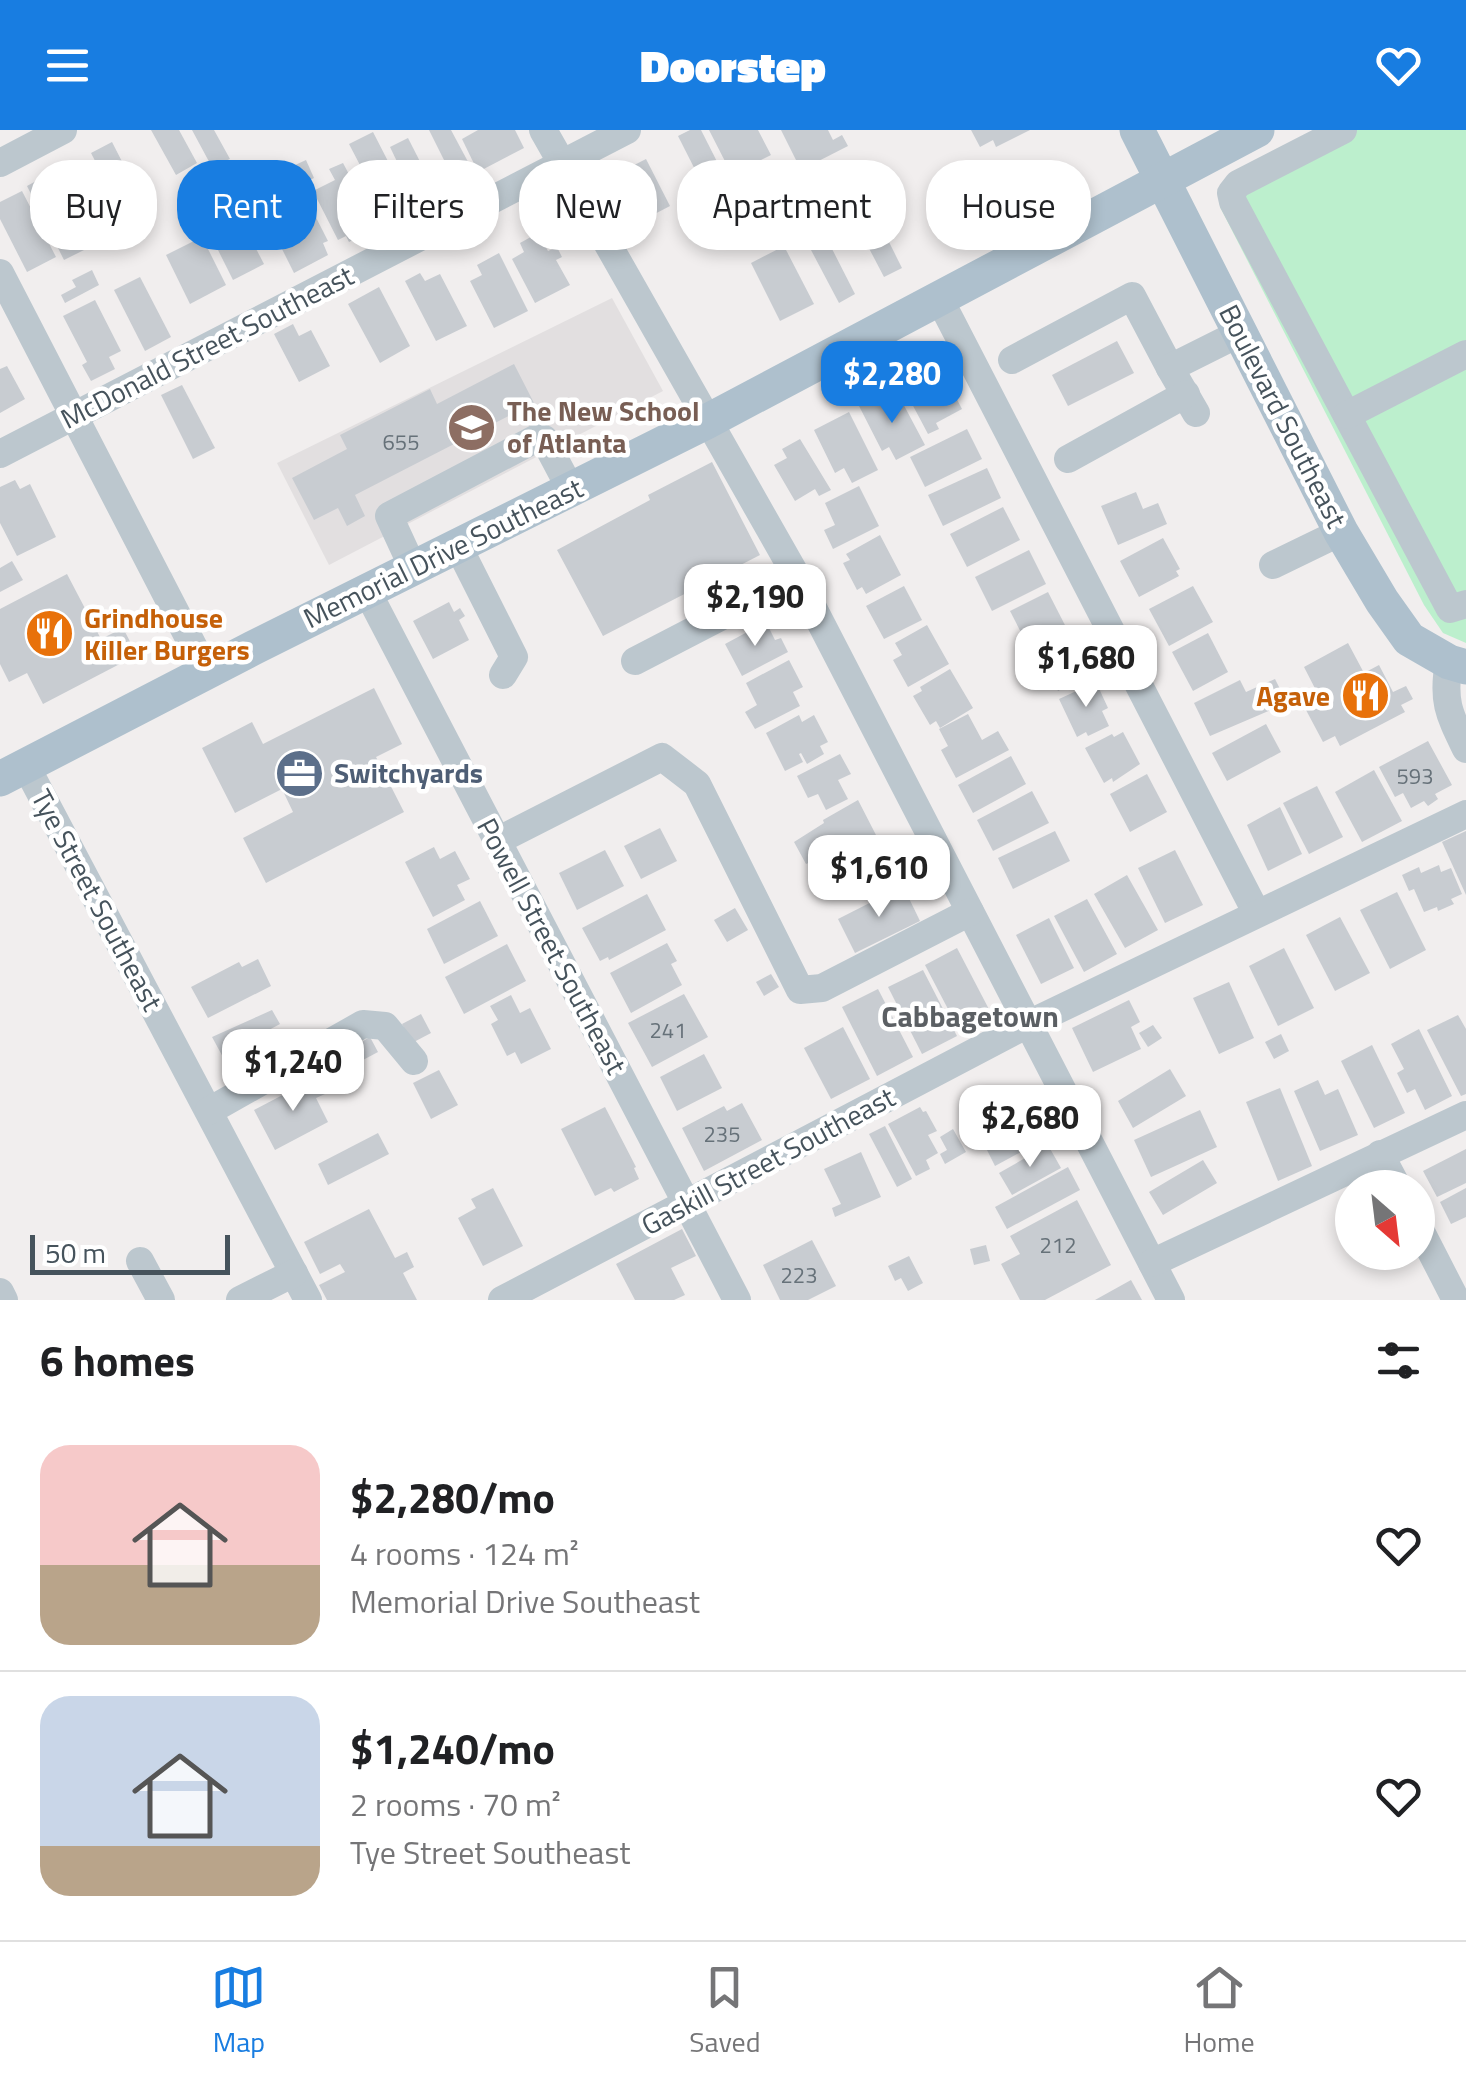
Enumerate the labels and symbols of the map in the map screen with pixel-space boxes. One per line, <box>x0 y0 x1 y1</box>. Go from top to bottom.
street label: McDonald Street Southeast <box>53 254 361 439</box>
street label: Boulevard Southeast <box>1209 297 1358 535</box>
pin: $2,280 <box>811 341 973 426</box>
place label: The New School of Atlanta <box>507 389 700 464</box>
school or university icon: The New School of Atlanta <box>446 401 498 453</box>
house number: 655 <box>383 425 419 459</box>
street label: Memorial Drive Southeast <box>296 466 590 639</box>
pin: $2,190 <box>674 564 836 649</box>
place label: Grindhouse Killer Burgers <box>84 596 250 671</box>
restaurant icon: Grindhouse Killer Burgers <box>23 608 75 660</box>
pin: $1,680 <box>1005 625 1167 710</box>
restaurant icon: Agave <box>1339 670 1391 722</box>
place label: Agave <box>1256 674 1330 717</box>
office icon: Switchyards <box>273 747 325 799</box>
place label: Switchyards <box>334 751 483 794</box>
house number: 593 <box>1397 759 1433 793</box>
street label: Tye Street Southeast <box>21 781 174 1018</box>
street label: Powell Street Southeast <box>467 810 638 1082</box>
pin: $1,610 <box>798 835 960 920</box>
district label: Cabbagetown <box>881 993 1059 1039</box>
house number: 241 <box>650 1013 686 1047</box>
pin: $1,240 <box>212 1029 374 1114</box>
street label: Gaskill Street Southeast <box>633 1075 902 1246</box>
pin: $2,680 <box>949 1085 1111 1170</box>
house number: 235 <box>704 1117 740 1151</box>
north arrow <box>1335 1170 1435 1270</box>
house number: 212 <box>1040 1228 1076 1262</box>
scale bar <box>30 1230 230 1274</box>
house number: 223 <box>781 1258 817 1292</box>

